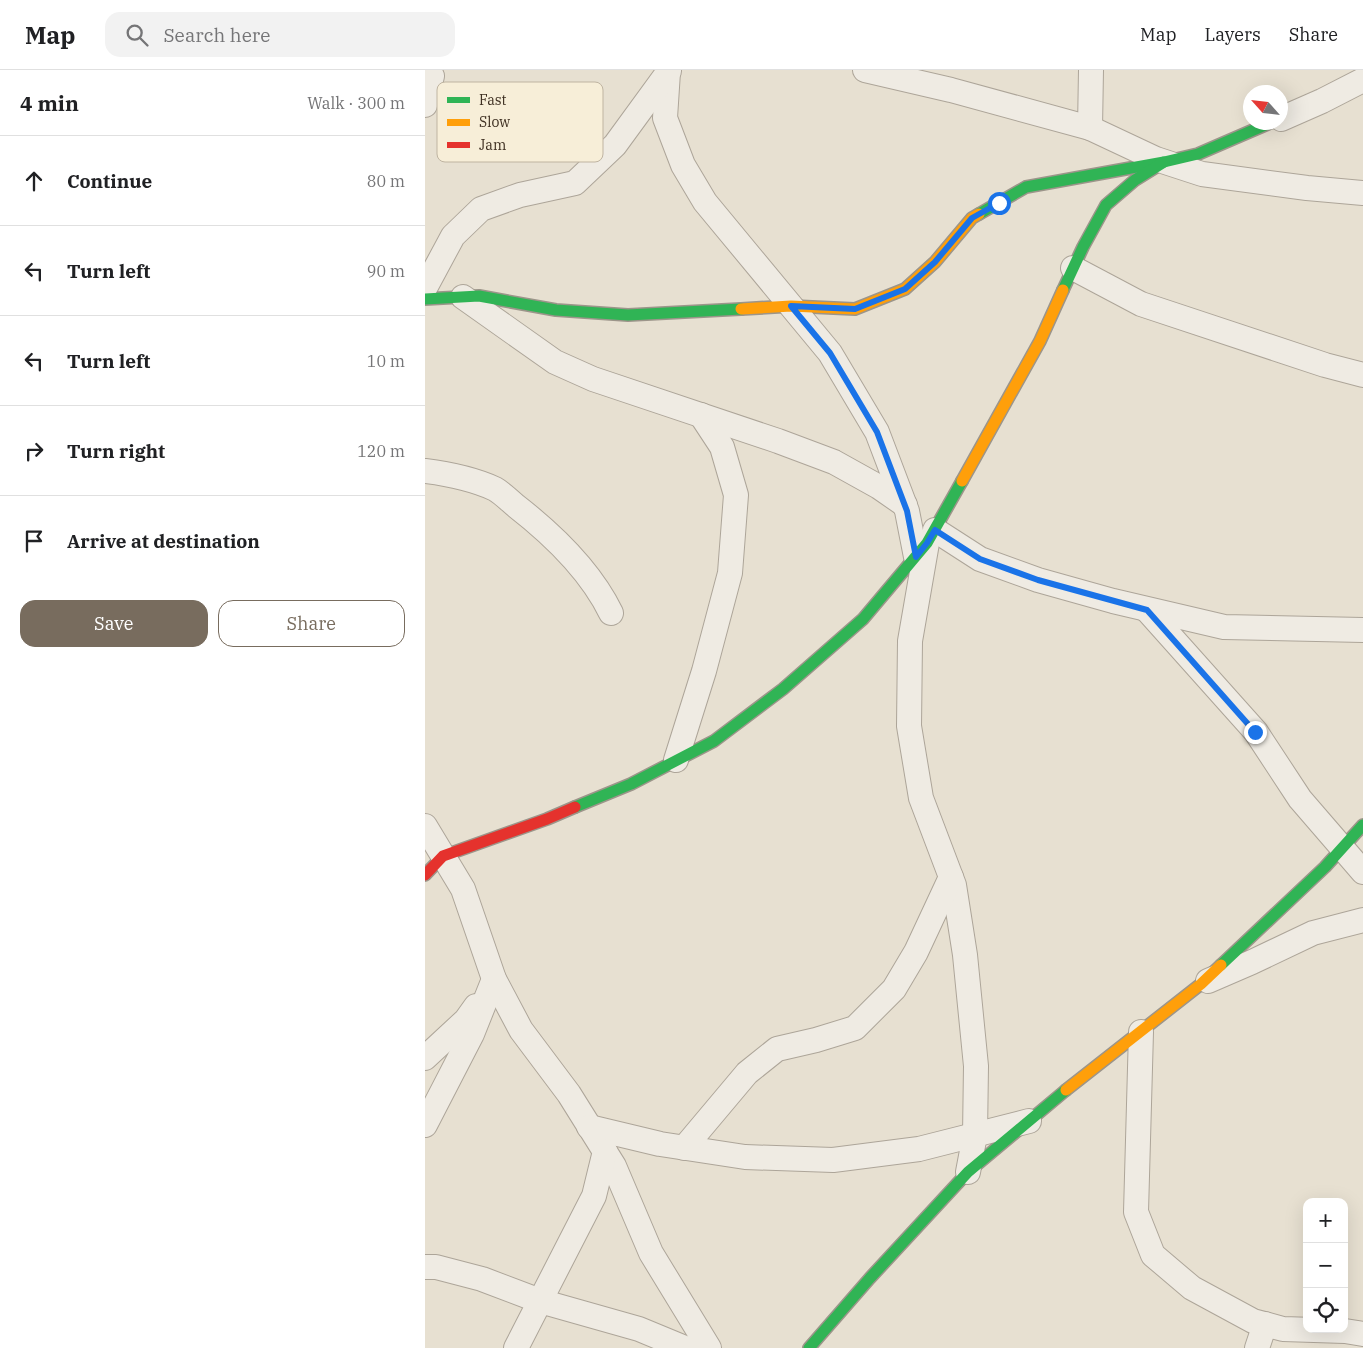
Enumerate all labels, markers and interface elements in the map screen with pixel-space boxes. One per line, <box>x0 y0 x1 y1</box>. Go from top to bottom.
search box <box>105 12 455 57</box>
text: Map <box>25 19 75 51</box>
icon: search <box>123 21 151 49</box>
text: Search here <box>163 23 270 47</box>
text: Map <box>1140 23 1177 46</box>
text: Layers <box>1205 23 1261 46</box>
text: Share <box>1289 23 1338 46</box>
legend <box>437 82 603 162</box>
north arrow <box>1243 85 1288 130</box>
text: 4 min <box>20 89 79 117</box>
text: Fast <box>479 91 507 109</box>
text: Walk · 300 m <box>307 93 405 113</box>
text: Slow <box>479 113 510 131</box>
text: Jam <box>479 136 506 154</box>
icon: ahead <box>20 167 48 195</box>
text: Continue <box>67 169 152 193</box>
text: 80 m <box>367 171 405 191</box>
route start <box>988 192 1011 215</box>
icon: left <box>20 257 48 285</box>
text: Turn left <box>67 259 150 283</box>
text: 90 m <box>367 261 405 281</box>
icon: left <box>20 347 48 375</box>
text: Turn left <box>67 349 150 373</box>
text: 10 m <box>367 351 405 371</box>
icon: right <box>20 437 48 465</box>
text: Turn right <box>67 439 165 463</box>
text: 120 m <box>357 441 405 461</box>
icon: arrive <box>20 527 48 555</box>
text: Arrive at destination <box>67 529 260 553</box>
button: Save <box>20 600 208 647</box>
button: Share <box>218 600 405 647</box>
route end <box>1244 721 1267 744</box>
map controls <box>1303 1198 1348 1333</box>
button: + <box>1303 1198 1348 1243</box>
button: − <box>1303 1243 1348 1288</box>
button: locate <box>1303 1288 1348 1333</box>

